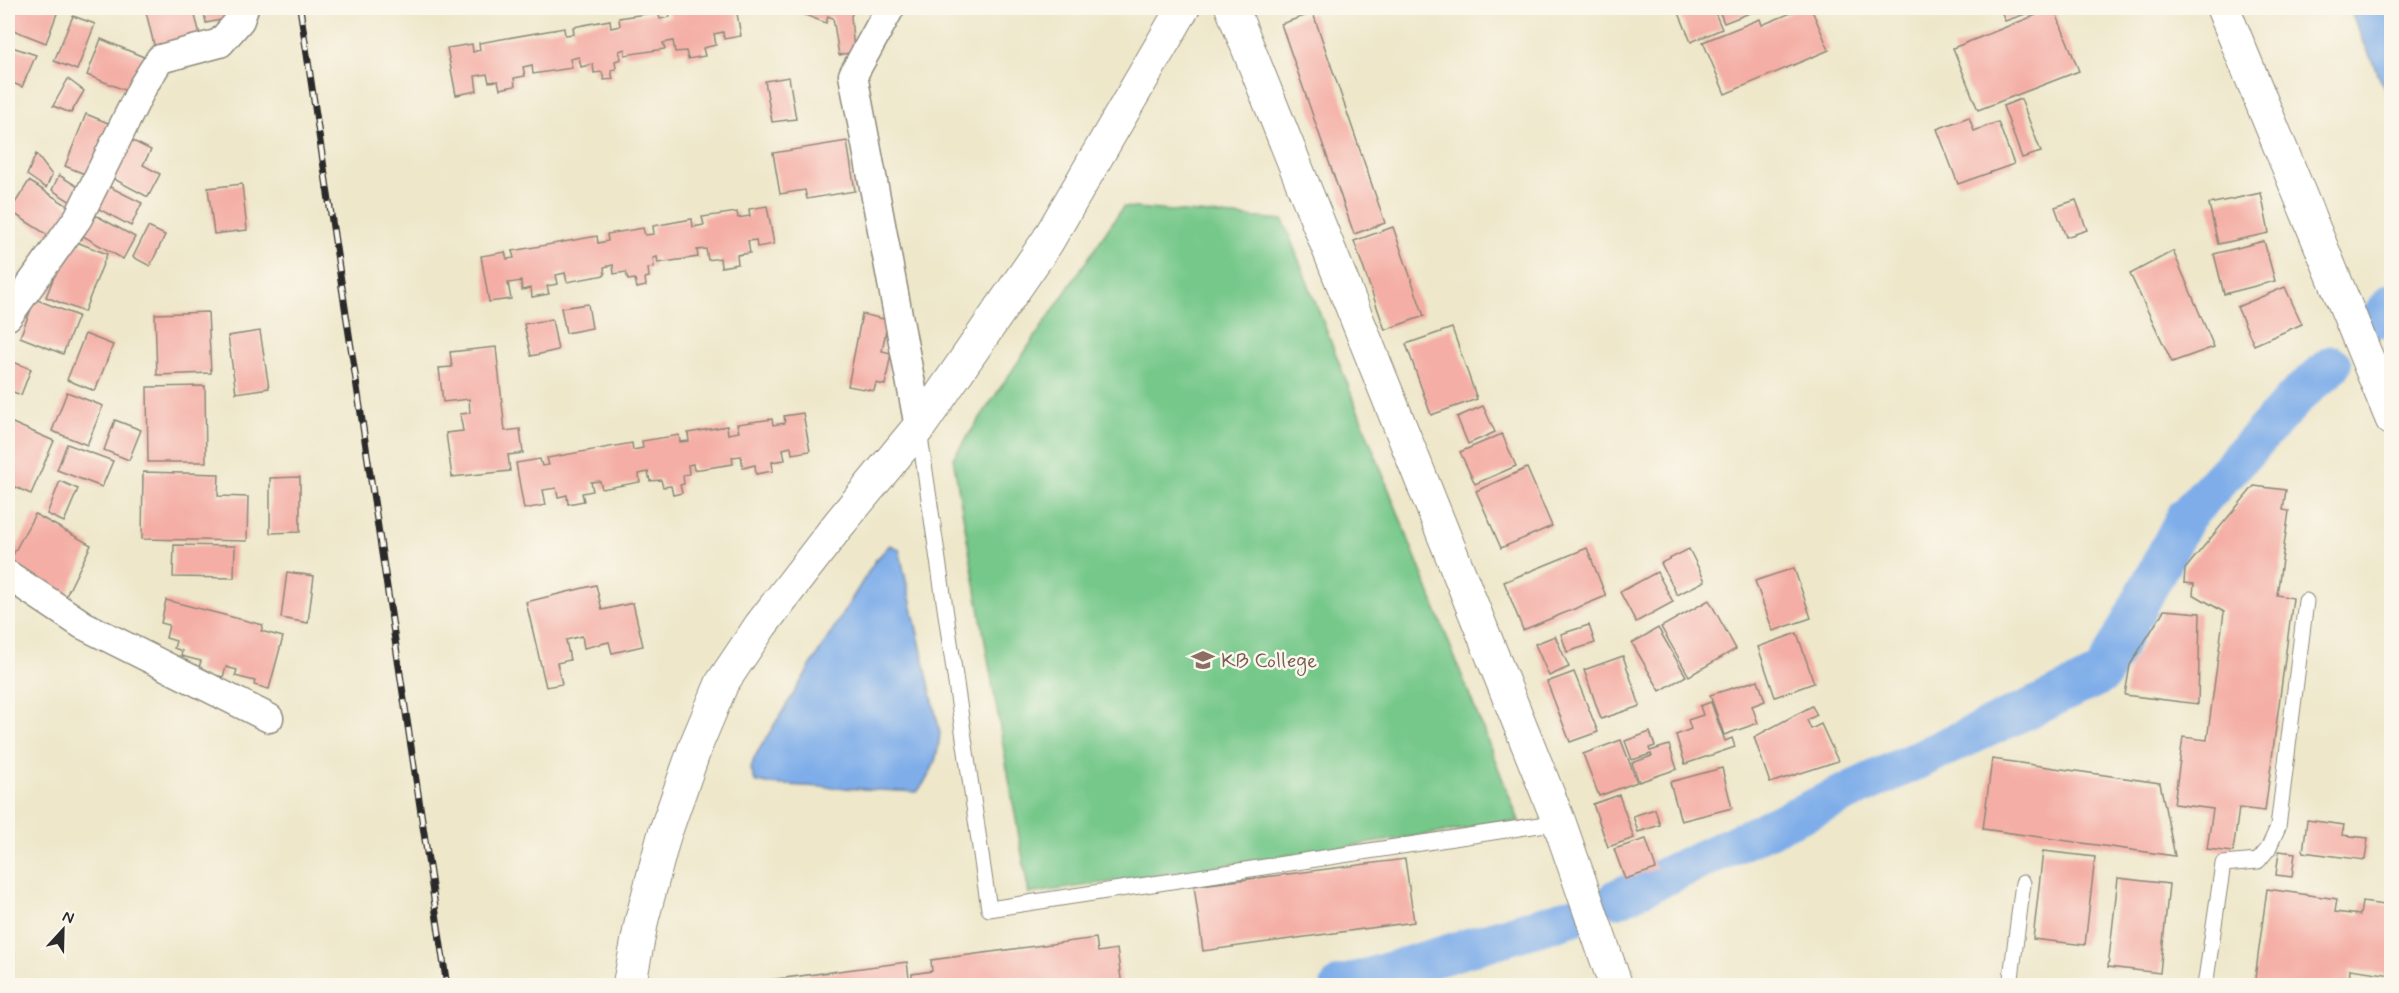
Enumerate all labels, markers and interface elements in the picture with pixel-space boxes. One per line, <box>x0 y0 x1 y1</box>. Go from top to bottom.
school or university icon: KB College <box>1190 647 1216 673</box>
place label: KB College <box>1221 647 1317 676</box>
north arrow <box>33 900 93 960</box>
text: N <box>59 906 77 929</box>

